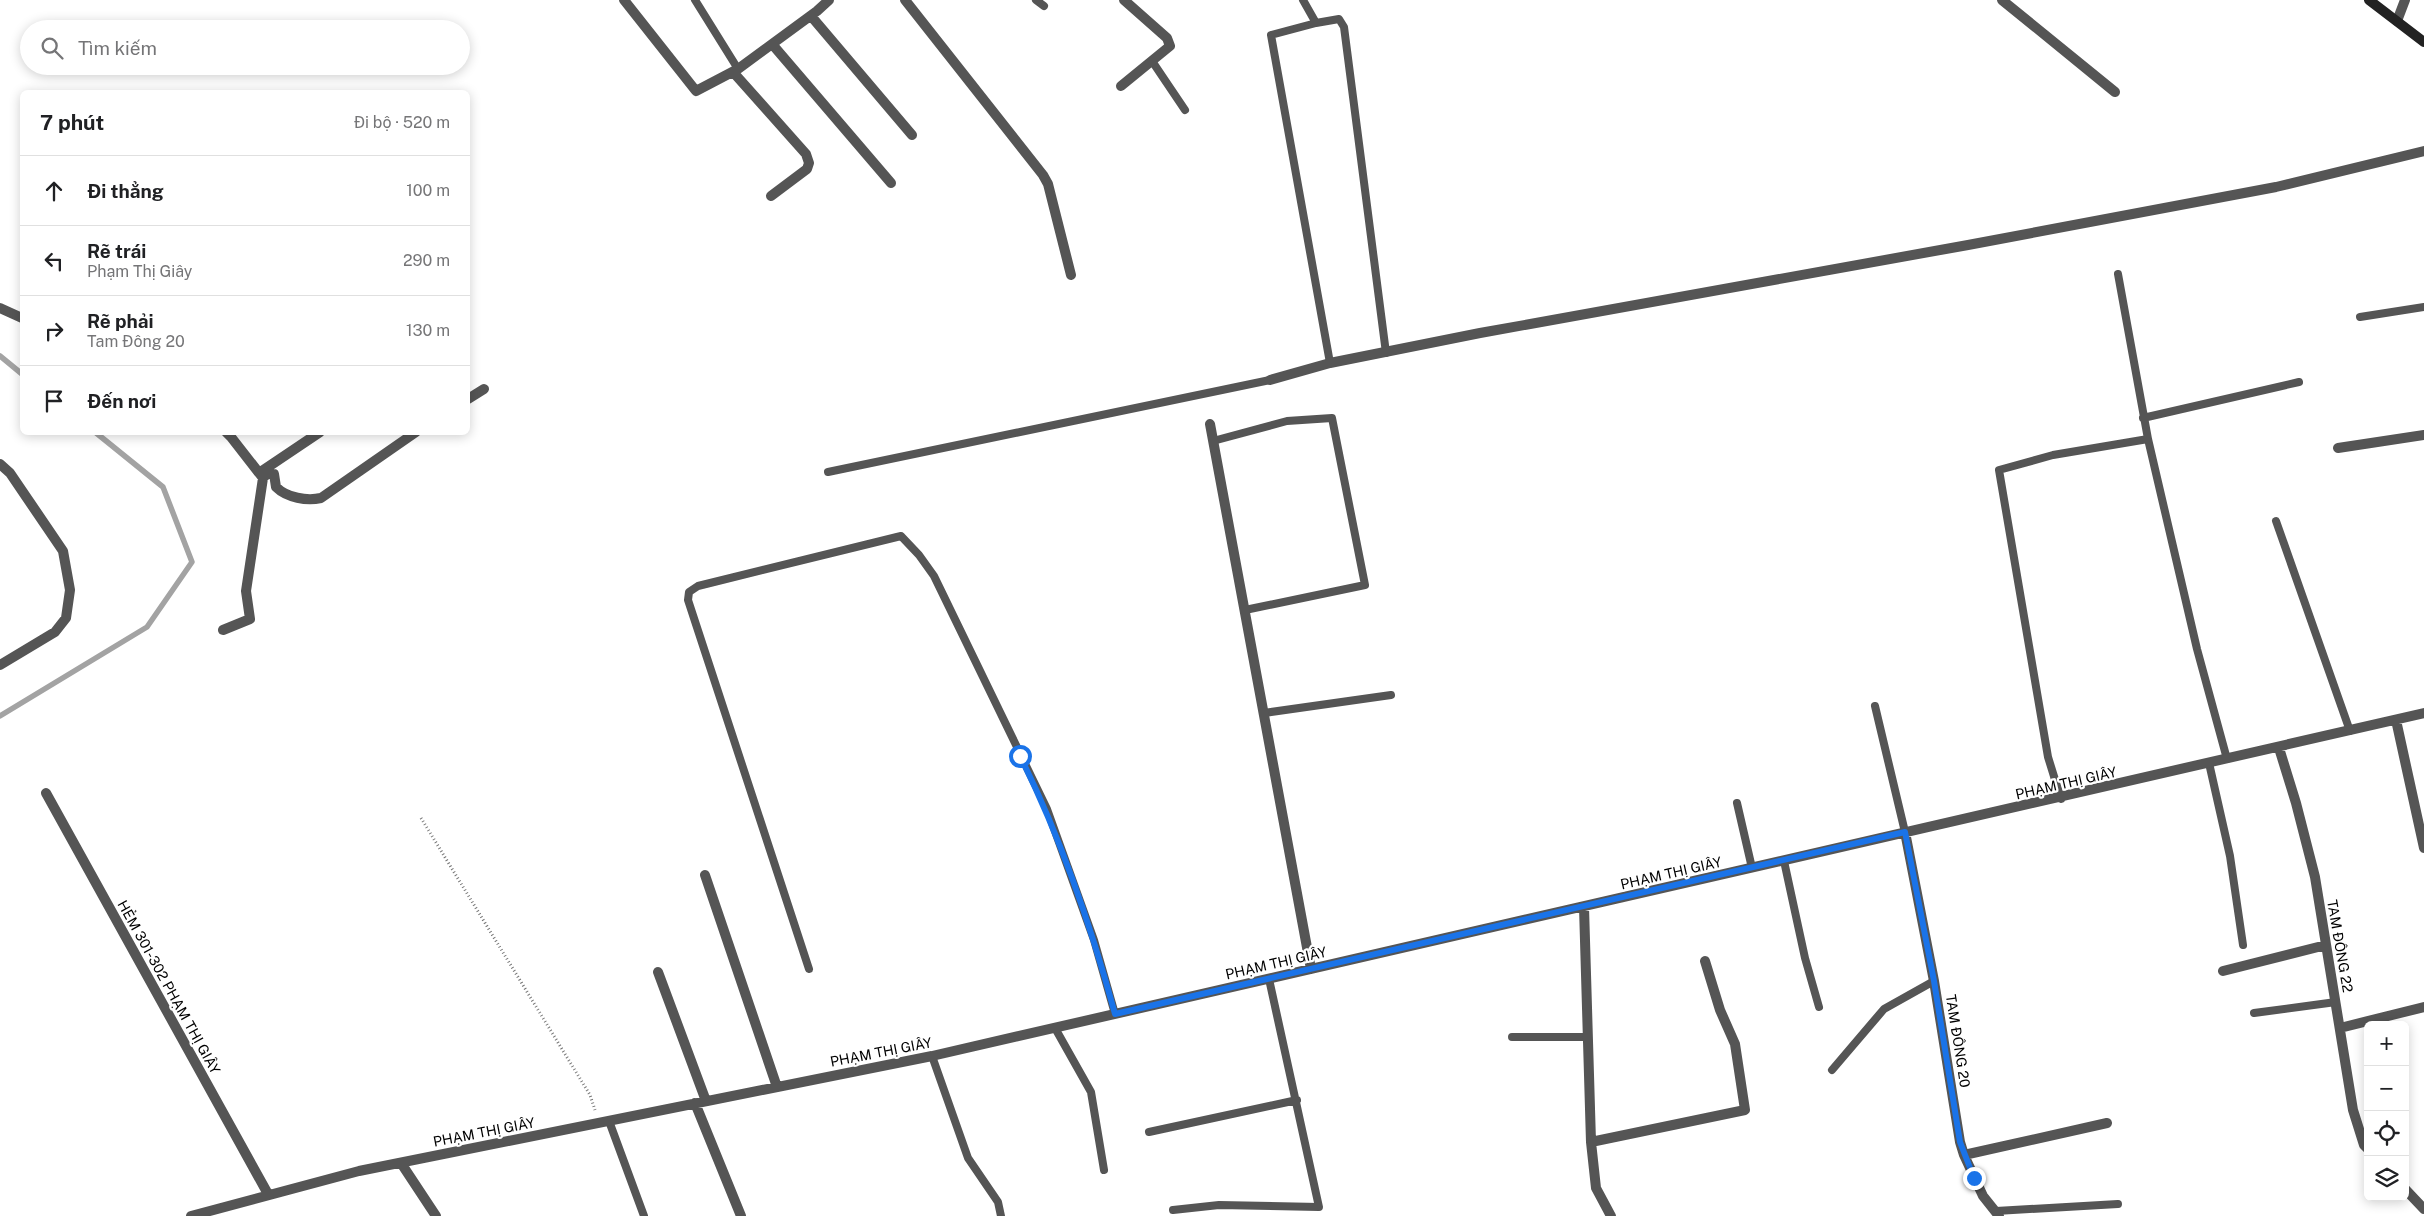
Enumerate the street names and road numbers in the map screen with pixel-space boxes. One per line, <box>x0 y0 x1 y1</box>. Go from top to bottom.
street label: PHẠM THỊ GIÂY <box>2014 762 2119 802</box>
street label: PHẠM THỊ GIÂY <box>1619 852 1724 892</box>
street label: HẺM 301-302 PHẠM THỊ GIÂY <box>114 896 226 1077</box>
street label: TAM ĐÔNG 22 <box>2324 898 2357 994</box>
street label: PHẠM THỊ GIÂY <box>1224 942 1329 982</box>
street label: TAM ĐÔNG 20 <box>1943 993 1974 1089</box>
street label: PHẠM THỊ GIÂY <box>829 1033 934 1070</box>
street label: PHẠM THỊ GIÂY <box>432 1113 537 1150</box>

